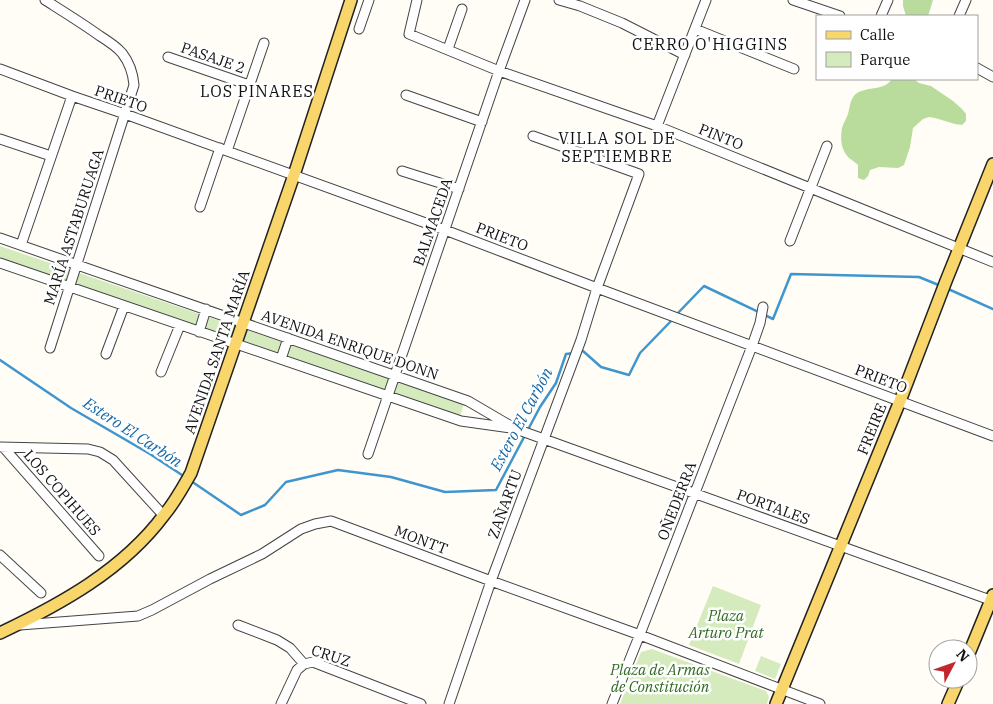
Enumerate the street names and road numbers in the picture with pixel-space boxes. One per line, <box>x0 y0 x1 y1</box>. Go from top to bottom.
street label: PASAJE 2 <box>178 38 248 77</box>
street label: PRIETO <box>92 81 150 116</box>
street label: PINTO <box>696 119 746 154</box>
street label: MARÍA ASTABURUAGA <box>39 146 108 307</box>
street label: BALMACEDA <box>409 175 457 268</box>
street label: PRIETO <box>473 218 531 255</box>
street label: AVENIDA SANTA MARÍA <box>180 267 254 436</box>
street label: AVENIDA ENRIQUE DONN <box>259 305 441 384</box>
street label: PRIETO <box>852 360 910 397</box>
street label: FREIRE <box>853 400 890 457</box>
street label: LOS COPIHUES <box>20 446 105 540</box>
street label: OÑEDERRA <box>653 458 700 543</box>
street label: ZAÑARTU <box>483 467 526 541</box>
street label: PORTALES <box>734 485 812 529</box>
street label: MONTT <box>392 521 451 558</box>
street label: CRUZ <box>309 640 353 671</box>

